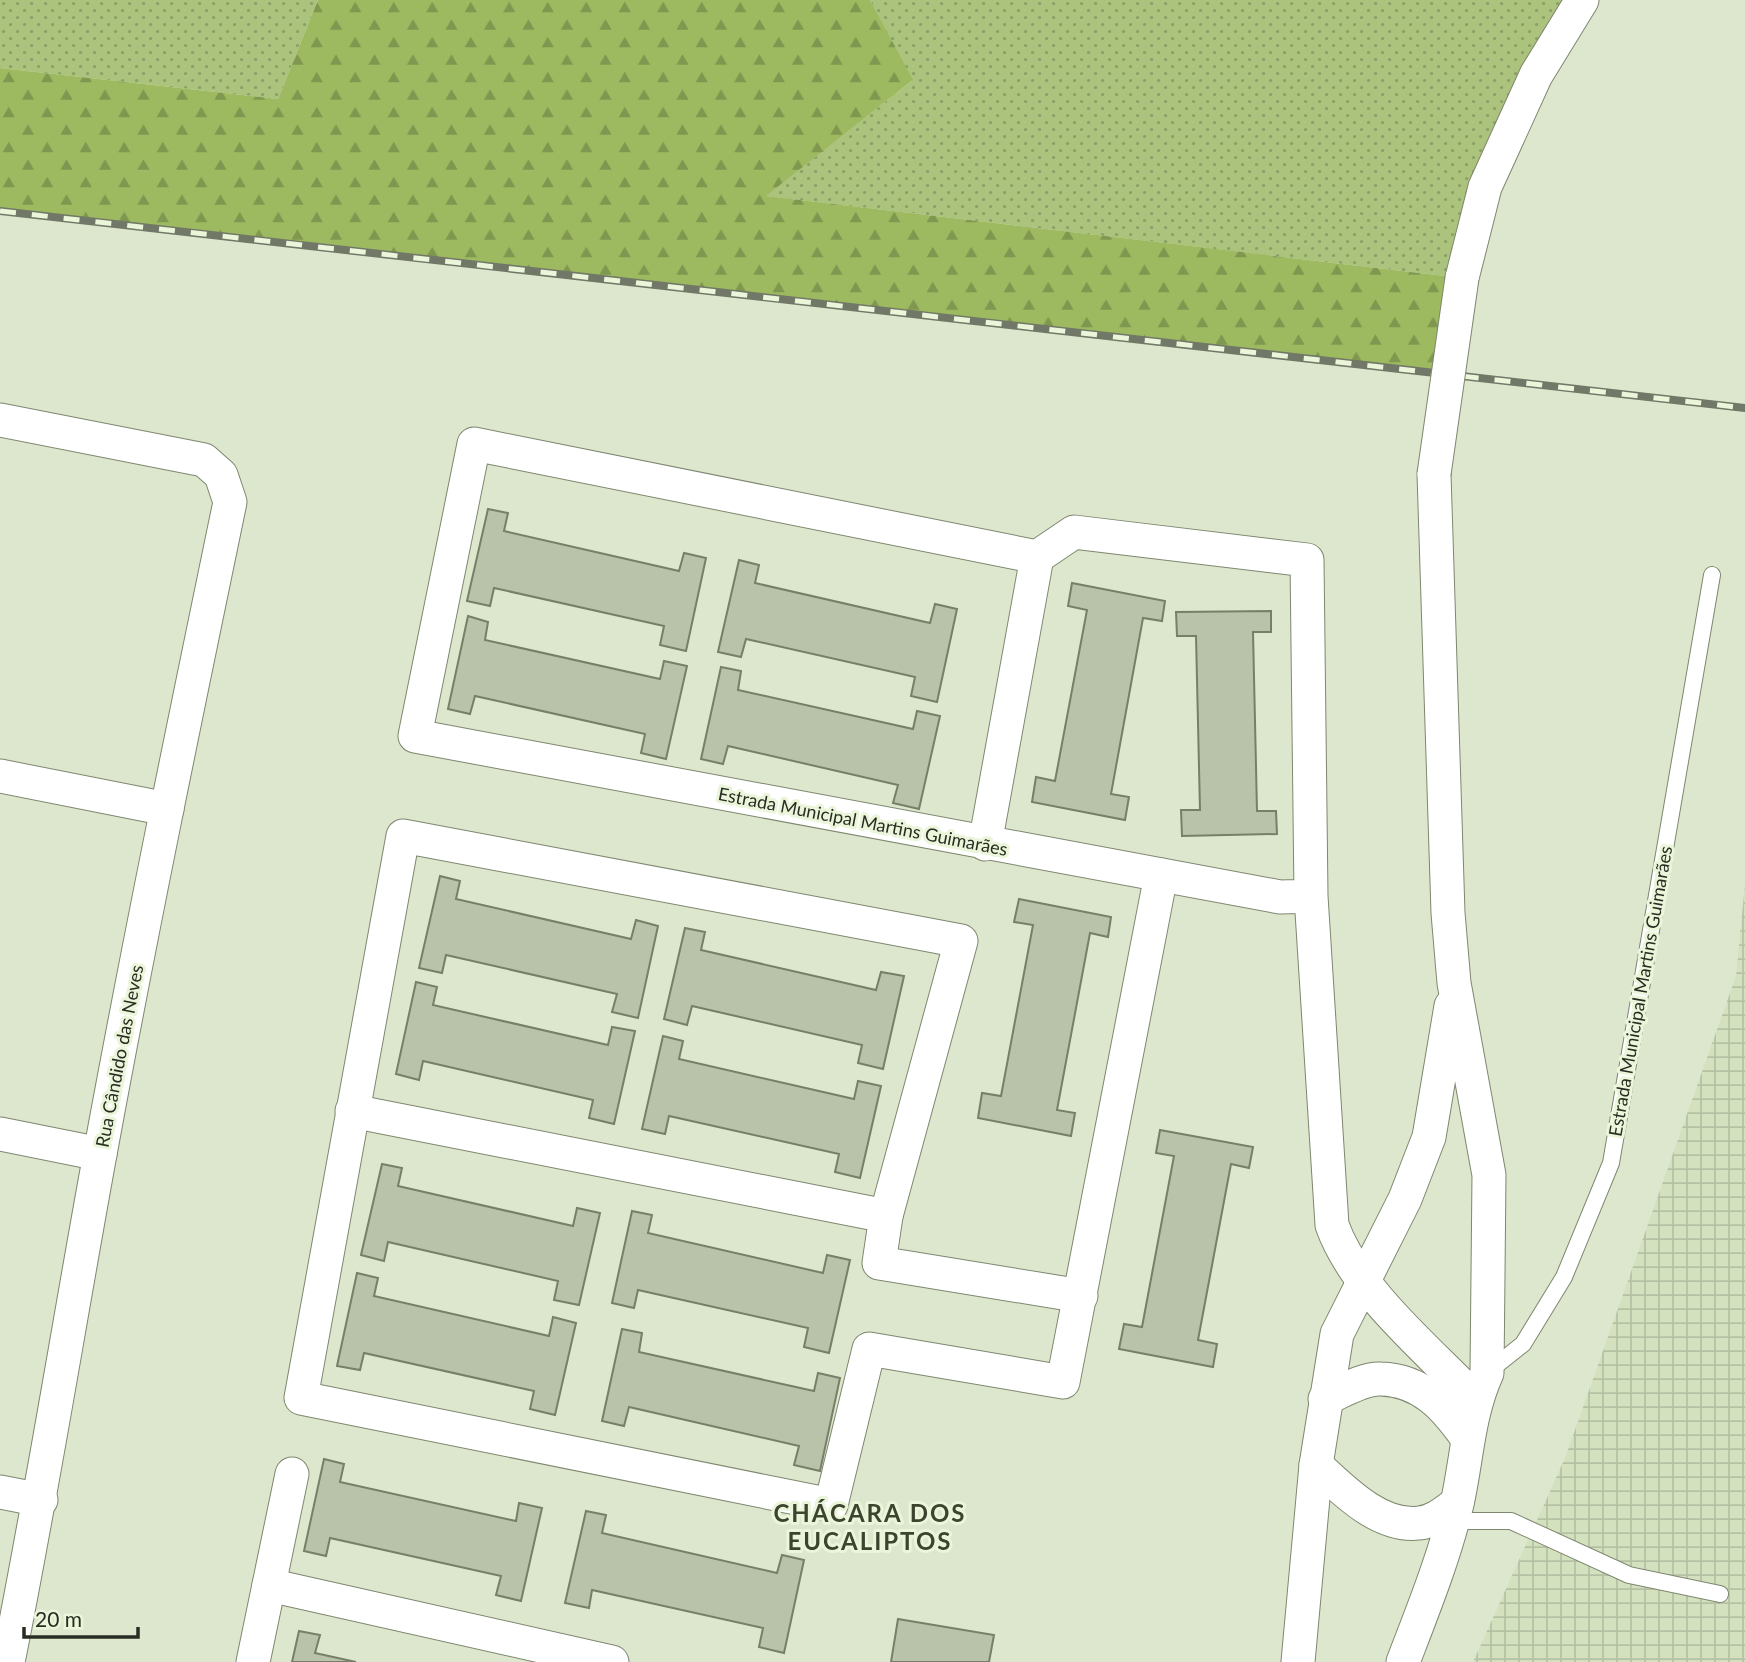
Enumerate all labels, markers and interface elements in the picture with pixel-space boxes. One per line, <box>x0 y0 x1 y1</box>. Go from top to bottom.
street label: Estrada Municipal Martins Guimarães <box>716 782 1010 860</box>
street label: Estrada Municipal Martins Guimarães <box>1604 844 1676 1138</box>
street label: Rua Cândido das Neves <box>91 963 148 1149</box>
district label: CHÁCARA DOS EUCALIPTOS <box>773 1498 967 1555</box>
scale bar <box>24 1596 138 1640</box>
text: 20 m <box>35 1606 82 1631</box>

